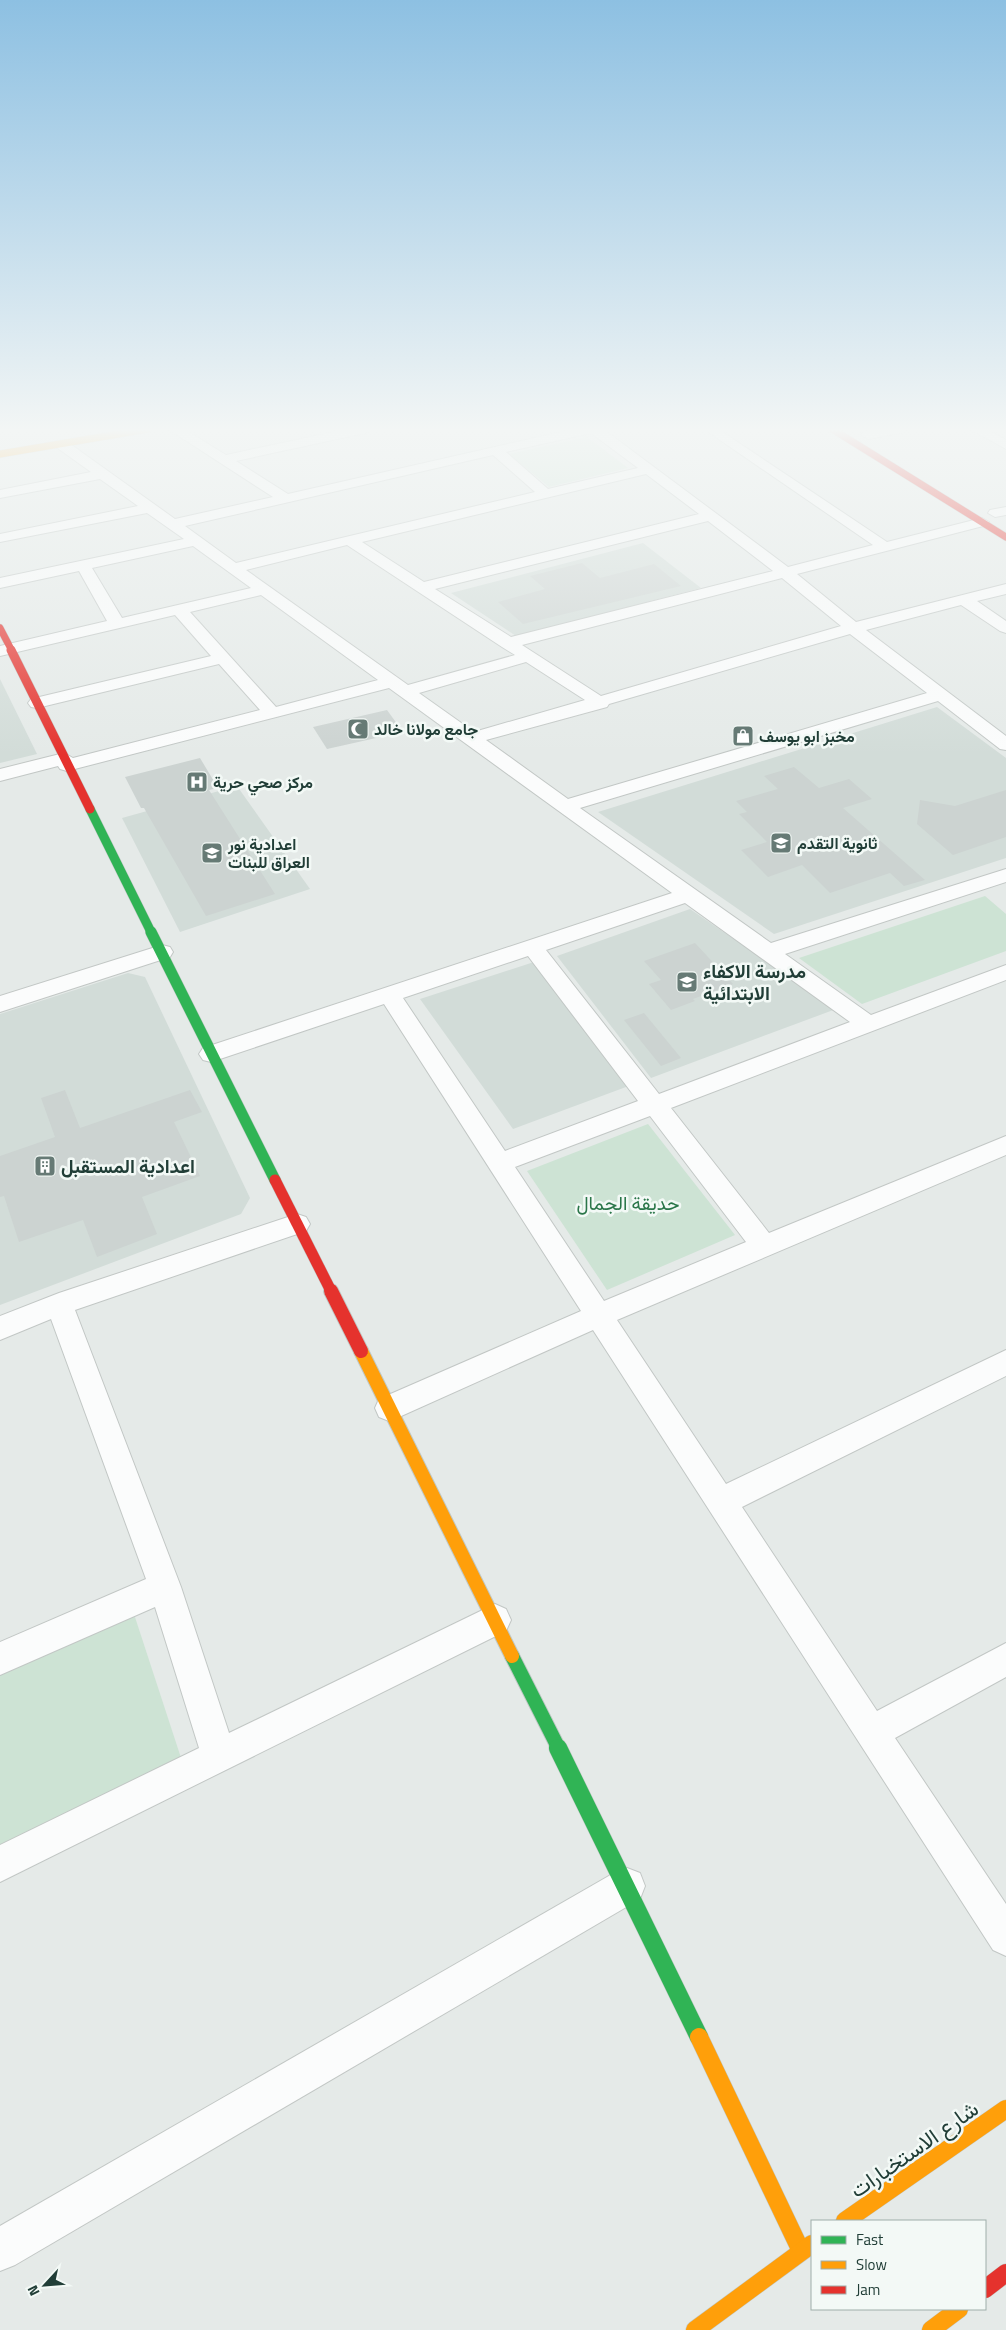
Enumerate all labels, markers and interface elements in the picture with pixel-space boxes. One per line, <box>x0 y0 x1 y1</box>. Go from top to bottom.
mosque icon: جامع مولانا خالد <box>346 717 370 741</box>
place label: جامع مولانا خالد <box>374 717 478 741</box>
shop icon: مخبز ابو يوسف <box>731 724 755 748</box>
place label: مخبز ابو يوسف <box>759 724 855 748</box>
hospital icon: مركز صحي حرية <box>185 770 209 794</box>
place label: مركز صحي حرية <box>213 770 313 796</box>
school or university icon: ثانوية التقدم <box>769 831 793 855</box>
place label: ثانوية التقدم <box>797 831 878 855</box>
place label: اعدادية نور العراق للبنات <box>227 832 310 874</box>
school or university icon: اعدادية نور العراق للبنات <box>200 841 224 865</box>
place label: مدرسة الاكفاء الابتدائية <box>703 956 806 1007</box>
school or university icon: مدرسة الاكفاء الابتدائية <box>675 970 699 994</box>
place label: اعدادية المستقبل <box>61 1151 195 1180</box>
building icon: اعدادية المستقبل <box>33 1154 57 1178</box>
park label: حديقة الجمال <box>576 1188 680 1217</box>
street label: شارع الاستخبارات <box>843 2092 985 2206</box>
legend <box>811 2220 986 2310</box>
text: Fast <box>856 2228 884 2251</box>
text: Slow <box>856 2253 887 2276</box>
north arrow <box>20 2260 70 2310</box>
text: Jam <box>856 2278 880 2301</box>
text: N <box>21 2282 44 2300</box>

